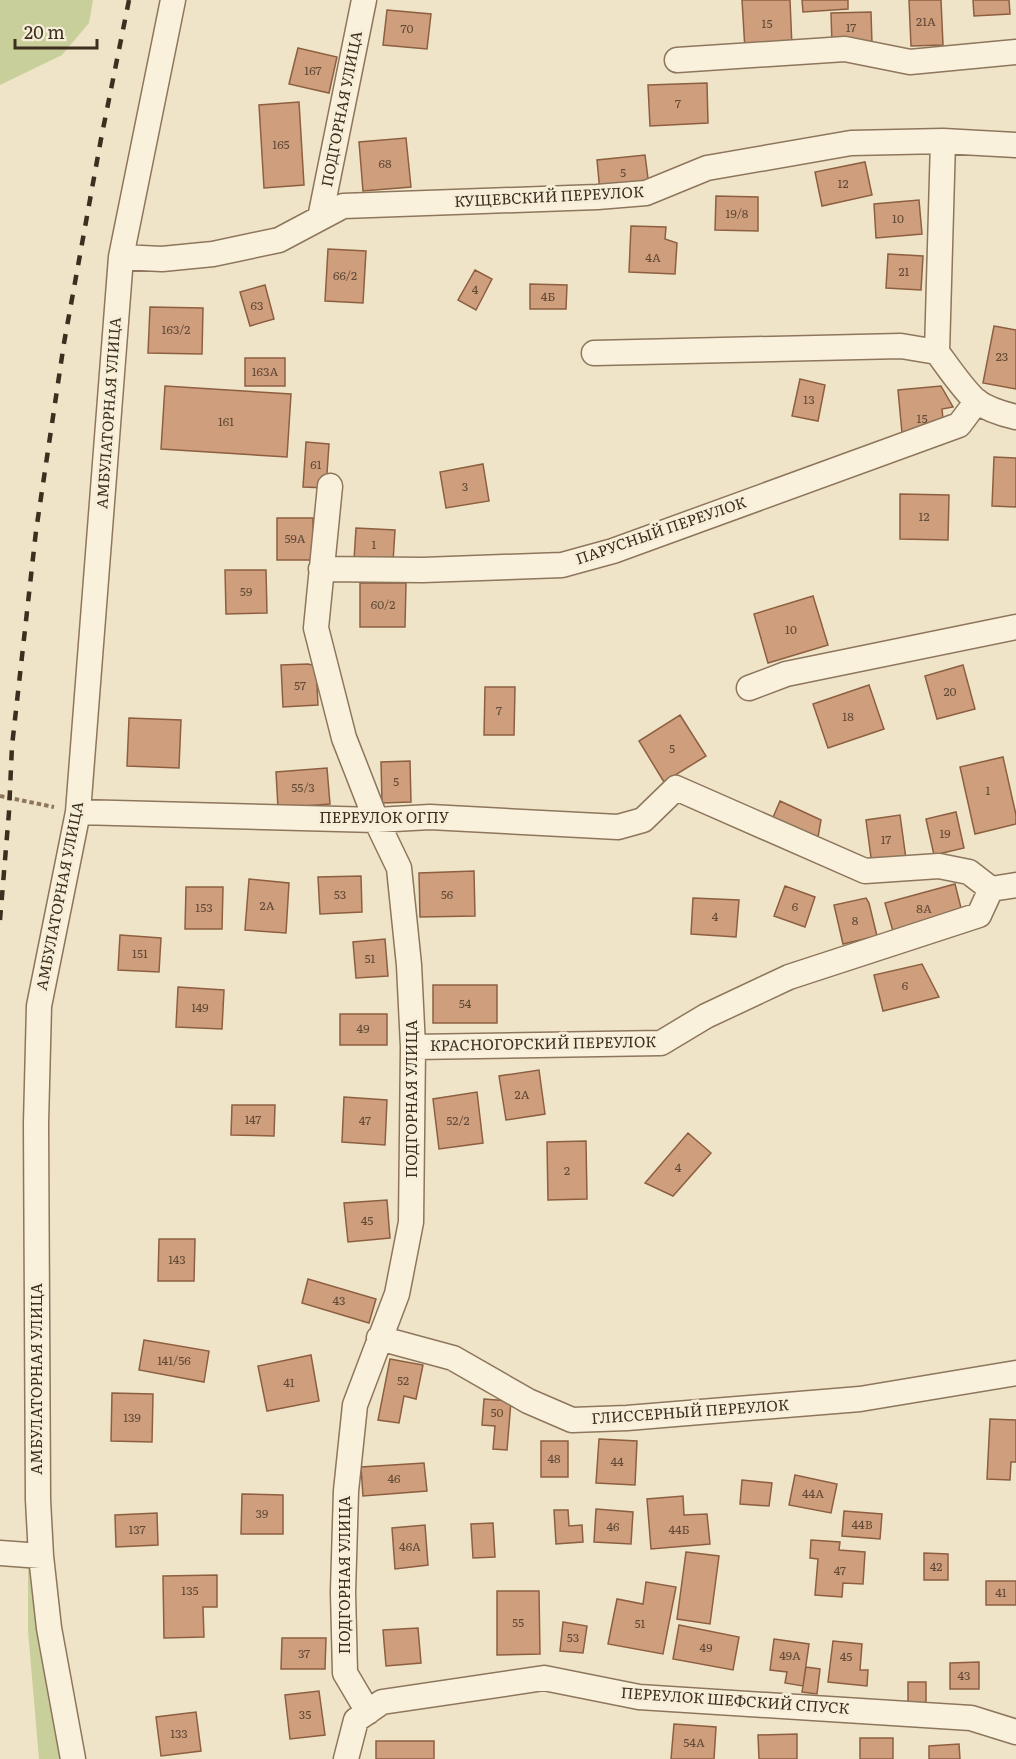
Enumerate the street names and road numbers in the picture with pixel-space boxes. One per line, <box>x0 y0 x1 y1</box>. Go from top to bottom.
street label: ПОДГОРНАЯ УЛИЦА <box>314 29 367 189</box>
street label: КУЩЕВСКИЙ ПЕРЕУЛОК <box>453 179 644 212</box>
street label: АМБУЛАТОРНАЯ УЛИЦА <box>89 316 126 510</box>
street label: ПАРУСНЫЙ ПЕРЕУЛОК <box>572 490 749 570</box>
street label: АМБУЛАТОРНАЯ УЛИЦА <box>29 799 88 992</box>
street label: ПЕРЕУЛОК ОГПУ <box>319 805 450 828</box>
street label: ПОДГОРНАЯ УЛИЦА <box>399 1020 422 1178</box>
street label: КРАСНОГОРСКИЙ ПЕРЕУЛОК <box>430 1029 656 1056</box>
street label: АМБУЛАТОРНАЯ УЛИЦА <box>24 1283 47 1475</box>
street label: ГЛИССЕРНЫЙ ПЕРЕУЛОК <box>590 1392 790 1429</box>
street label: ПОДГОРНАЯ УЛИЦА <box>332 1496 355 1654</box>
street label: ПЕРЕУЛОК ШЕФСКИЙ СПУСК <box>620 1680 850 1719</box>

